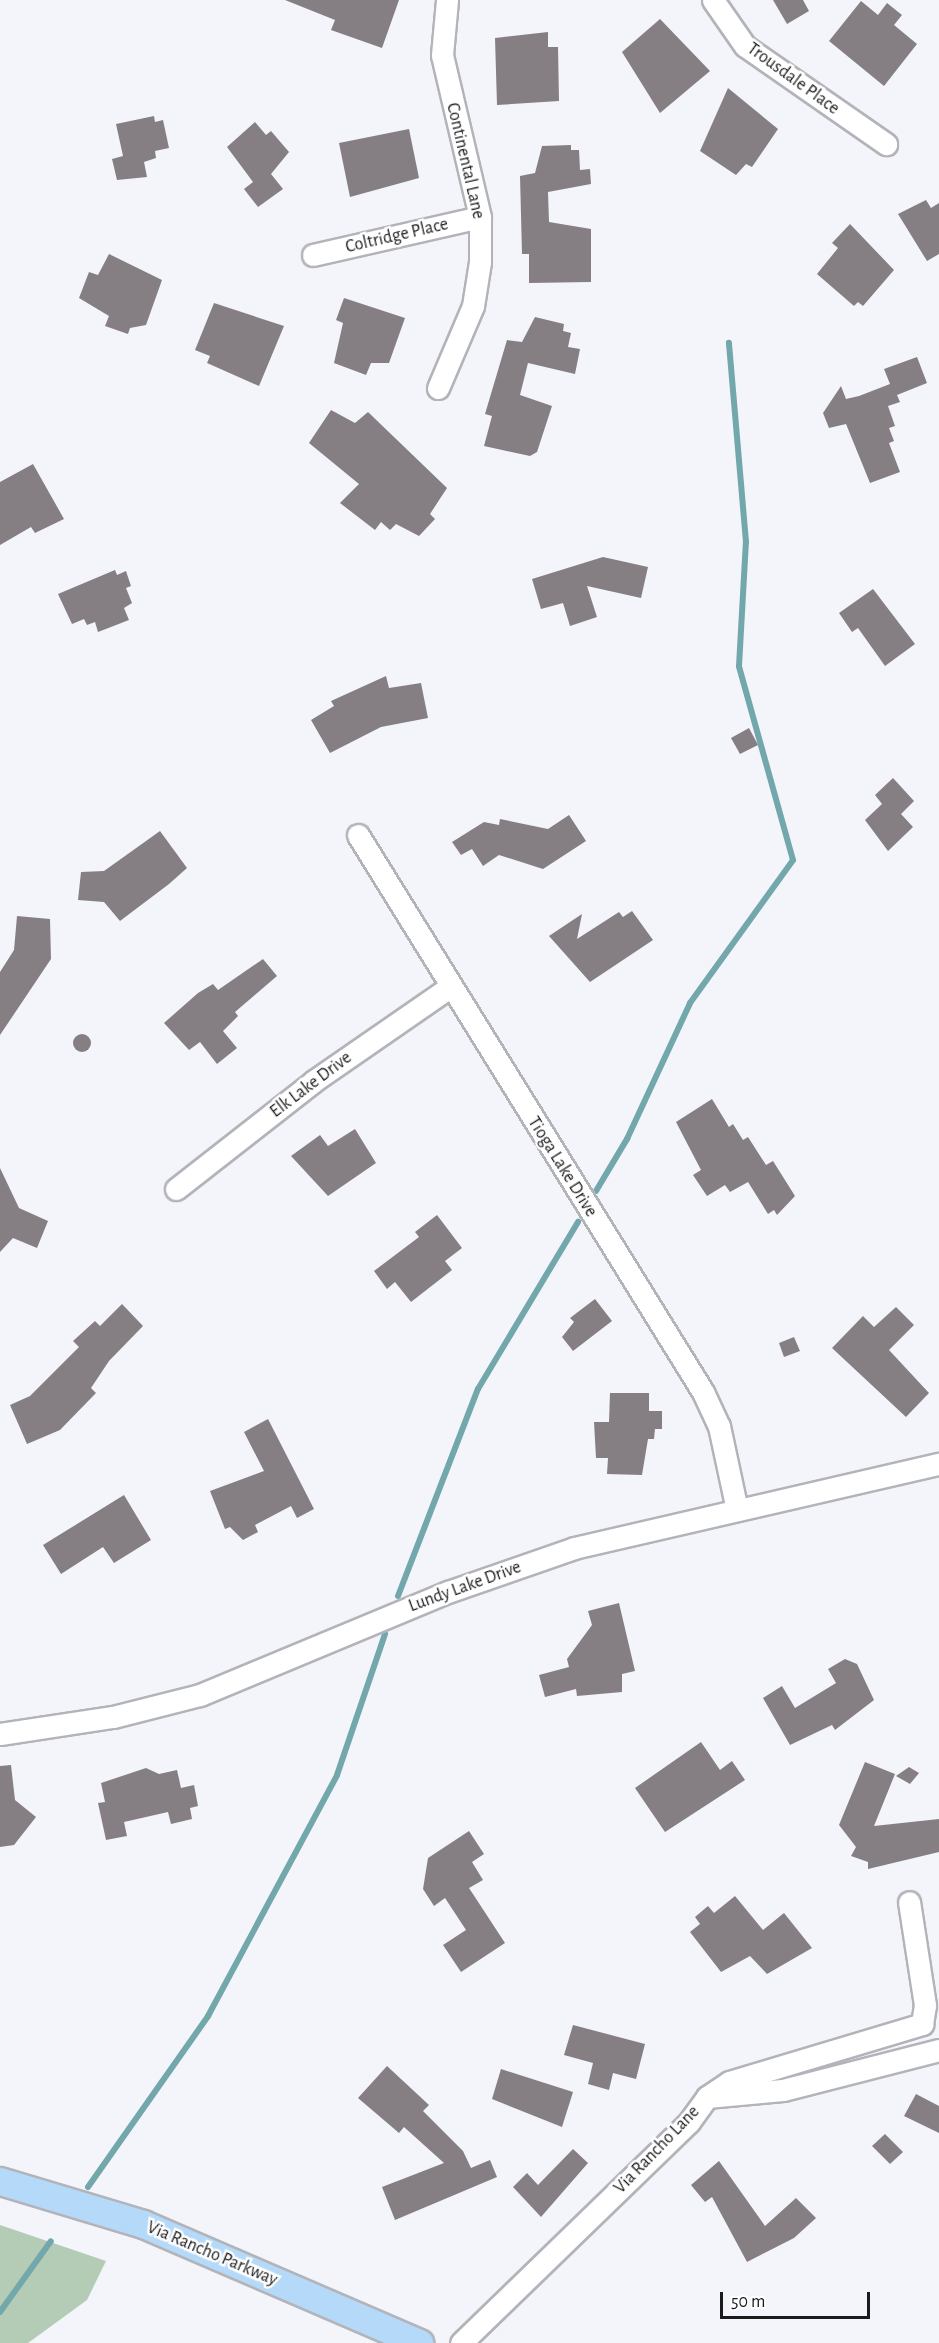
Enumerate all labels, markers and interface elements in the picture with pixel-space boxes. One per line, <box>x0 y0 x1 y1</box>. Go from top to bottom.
street label: Trousdale Place <box>743 38 843 120</box>
street label: Continental Lane <box>441 101 489 221</box>
street label: Coltridge Place <box>343 214 451 258</box>
street label: Elk Lake Drive <box>266 1047 356 1123</box>
street label: Tioga Lake Drive <box>523 1113 601 1221</box>
street label: Lundy Lake Drive <box>406 1557 524 1617</box>
street label: Via Rancho Lane <box>610 2101 704 2199</box>
street label: Via Rancho Parkway <box>144 2217 280 2291</box>
scale bar <box>723 2280 873 2318</box>
text: 50 m <box>731 2293 765 2311</box>

